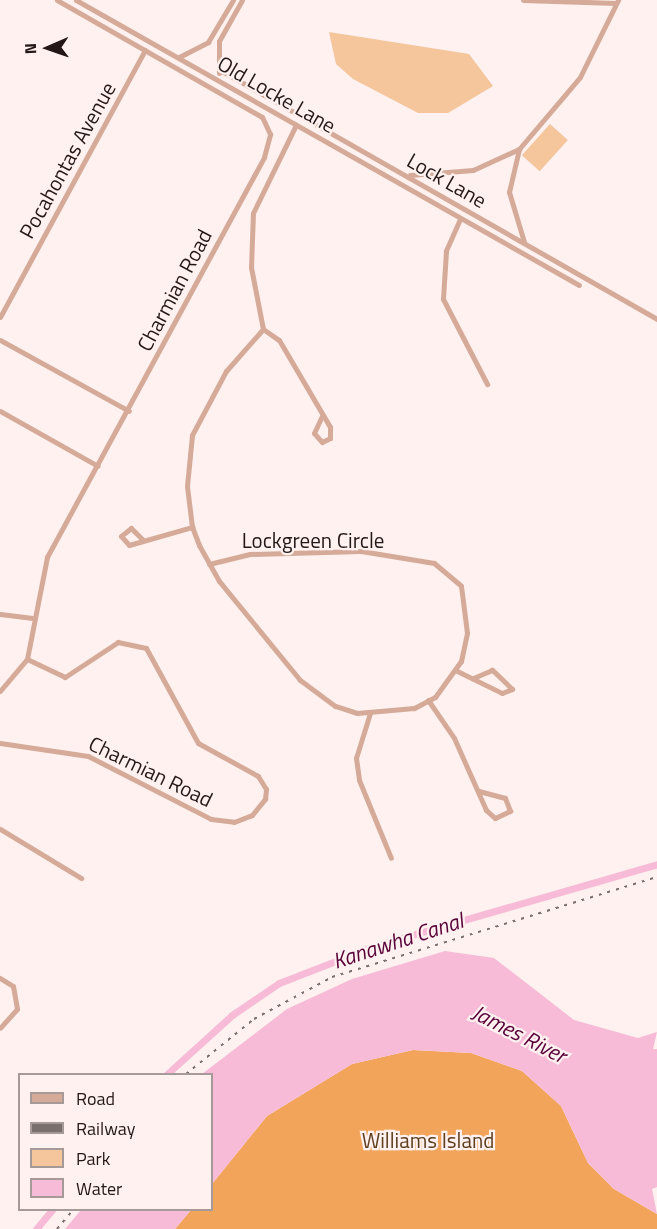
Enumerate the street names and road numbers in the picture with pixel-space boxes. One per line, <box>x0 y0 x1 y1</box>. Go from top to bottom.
street label: Old Locke Lane <box>213 50 341 138</box>
street label: Pocahontas Avenue <box>14 78 120 242</box>
street label: Lock Lane <box>403 147 491 213</box>
street label: Charmian Road <box>131 225 217 355</box>
street label: Lockgreen Circle <box>242 527 384 553</box>
street label: Charmian Road <box>85 730 217 812</box>

